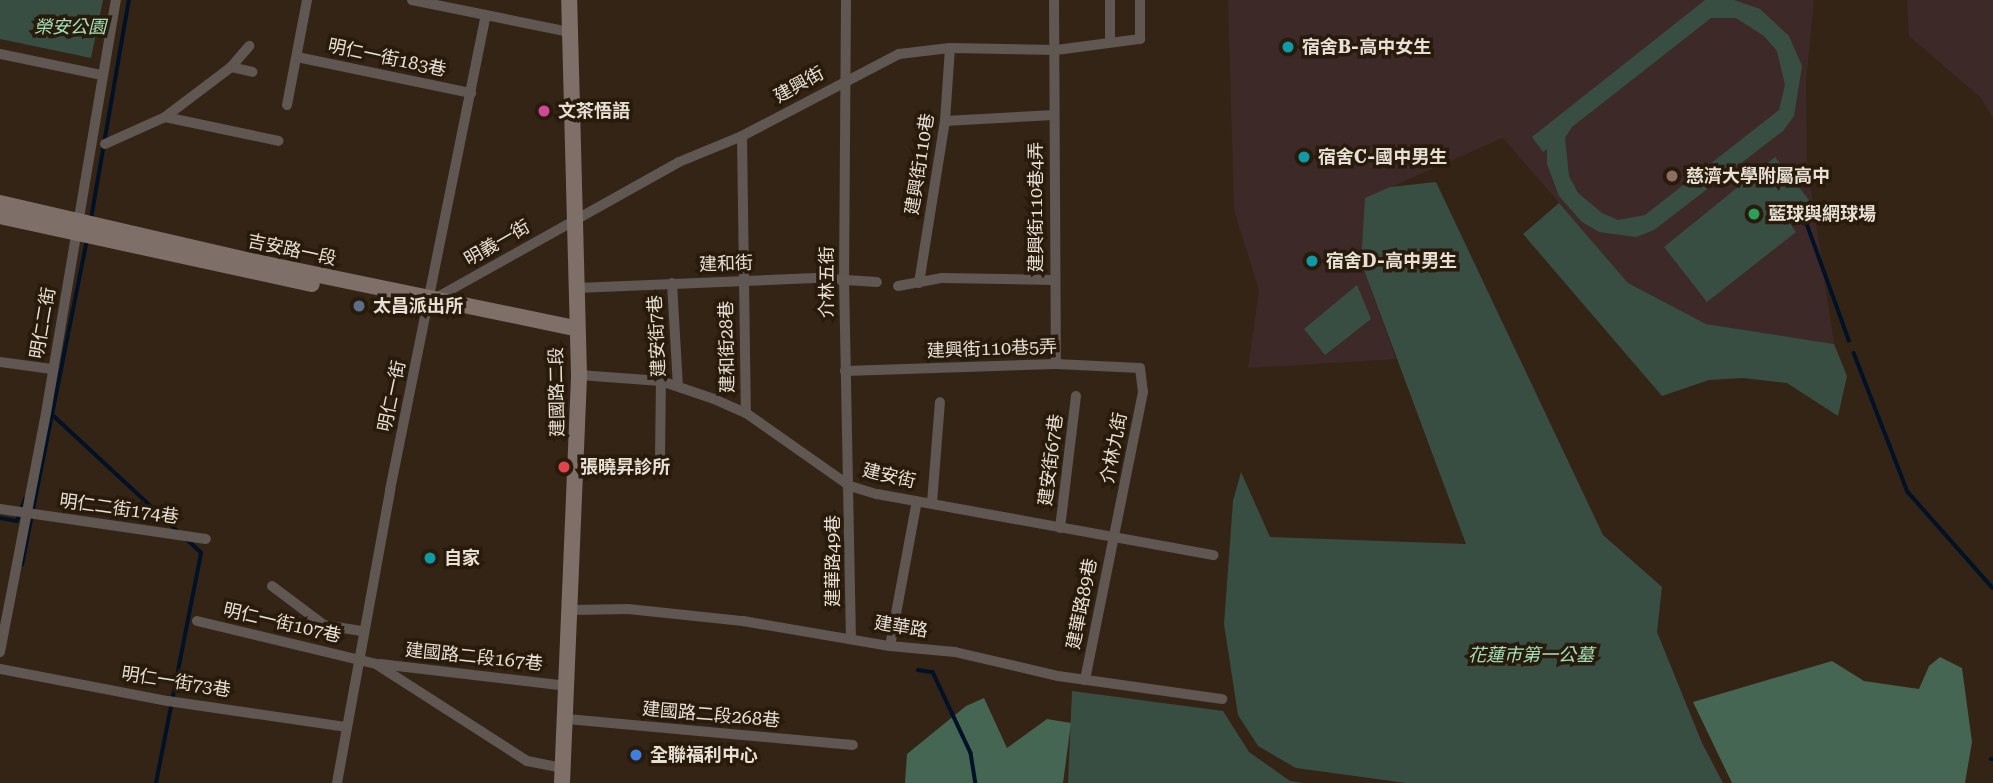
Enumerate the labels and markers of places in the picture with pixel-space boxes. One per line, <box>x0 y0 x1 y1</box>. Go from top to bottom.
place label: 宿舍B-高中女生 <box>1302 36 1431 58</box>
marker: 宿舍B-高中女生 <box>1280 39 1296 55</box>
place label: 文茶悟語 <box>558 100 630 122</box>
marker: 文茶悟語 <box>536 103 552 119</box>
place label: 宿舍C-國中男生 <box>1318 146 1447 168</box>
marker: 宿舍C-國中男生 <box>1296 149 1312 165</box>
place label: 慈濟大學附屬高中 <box>1686 165 1830 187</box>
marker: 慈濟大學附屬高中 <box>1664 168 1680 184</box>
place label: 藍球與網球場 <box>1768 203 1876 225</box>
marker: 藍球與網球場 <box>1746 206 1762 222</box>
place label: 宿舍D-高中男生 <box>1326 250 1457 272</box>
marker: 宿舍D-高中男生 <box>1304 253 1320 269</box>
place label: 太昌派出所 <box>373 295 463 317</box>
marker: 太昌派出所 <box>351 298 367 314</box>
place label: 張曉昇診所 <box>580 456 670 478</box>
marker: 張曉昇診所 <box>554 457 574 477</box>
place label: 自家 <box>444 547 480 569</box>
marker: 自家 <box>422 550 438 566</box>
place label: 全聯福利中心 <box>650 744 758 766</box>
marker: 全聯福利中心 <box>628 747 644 763</box>

